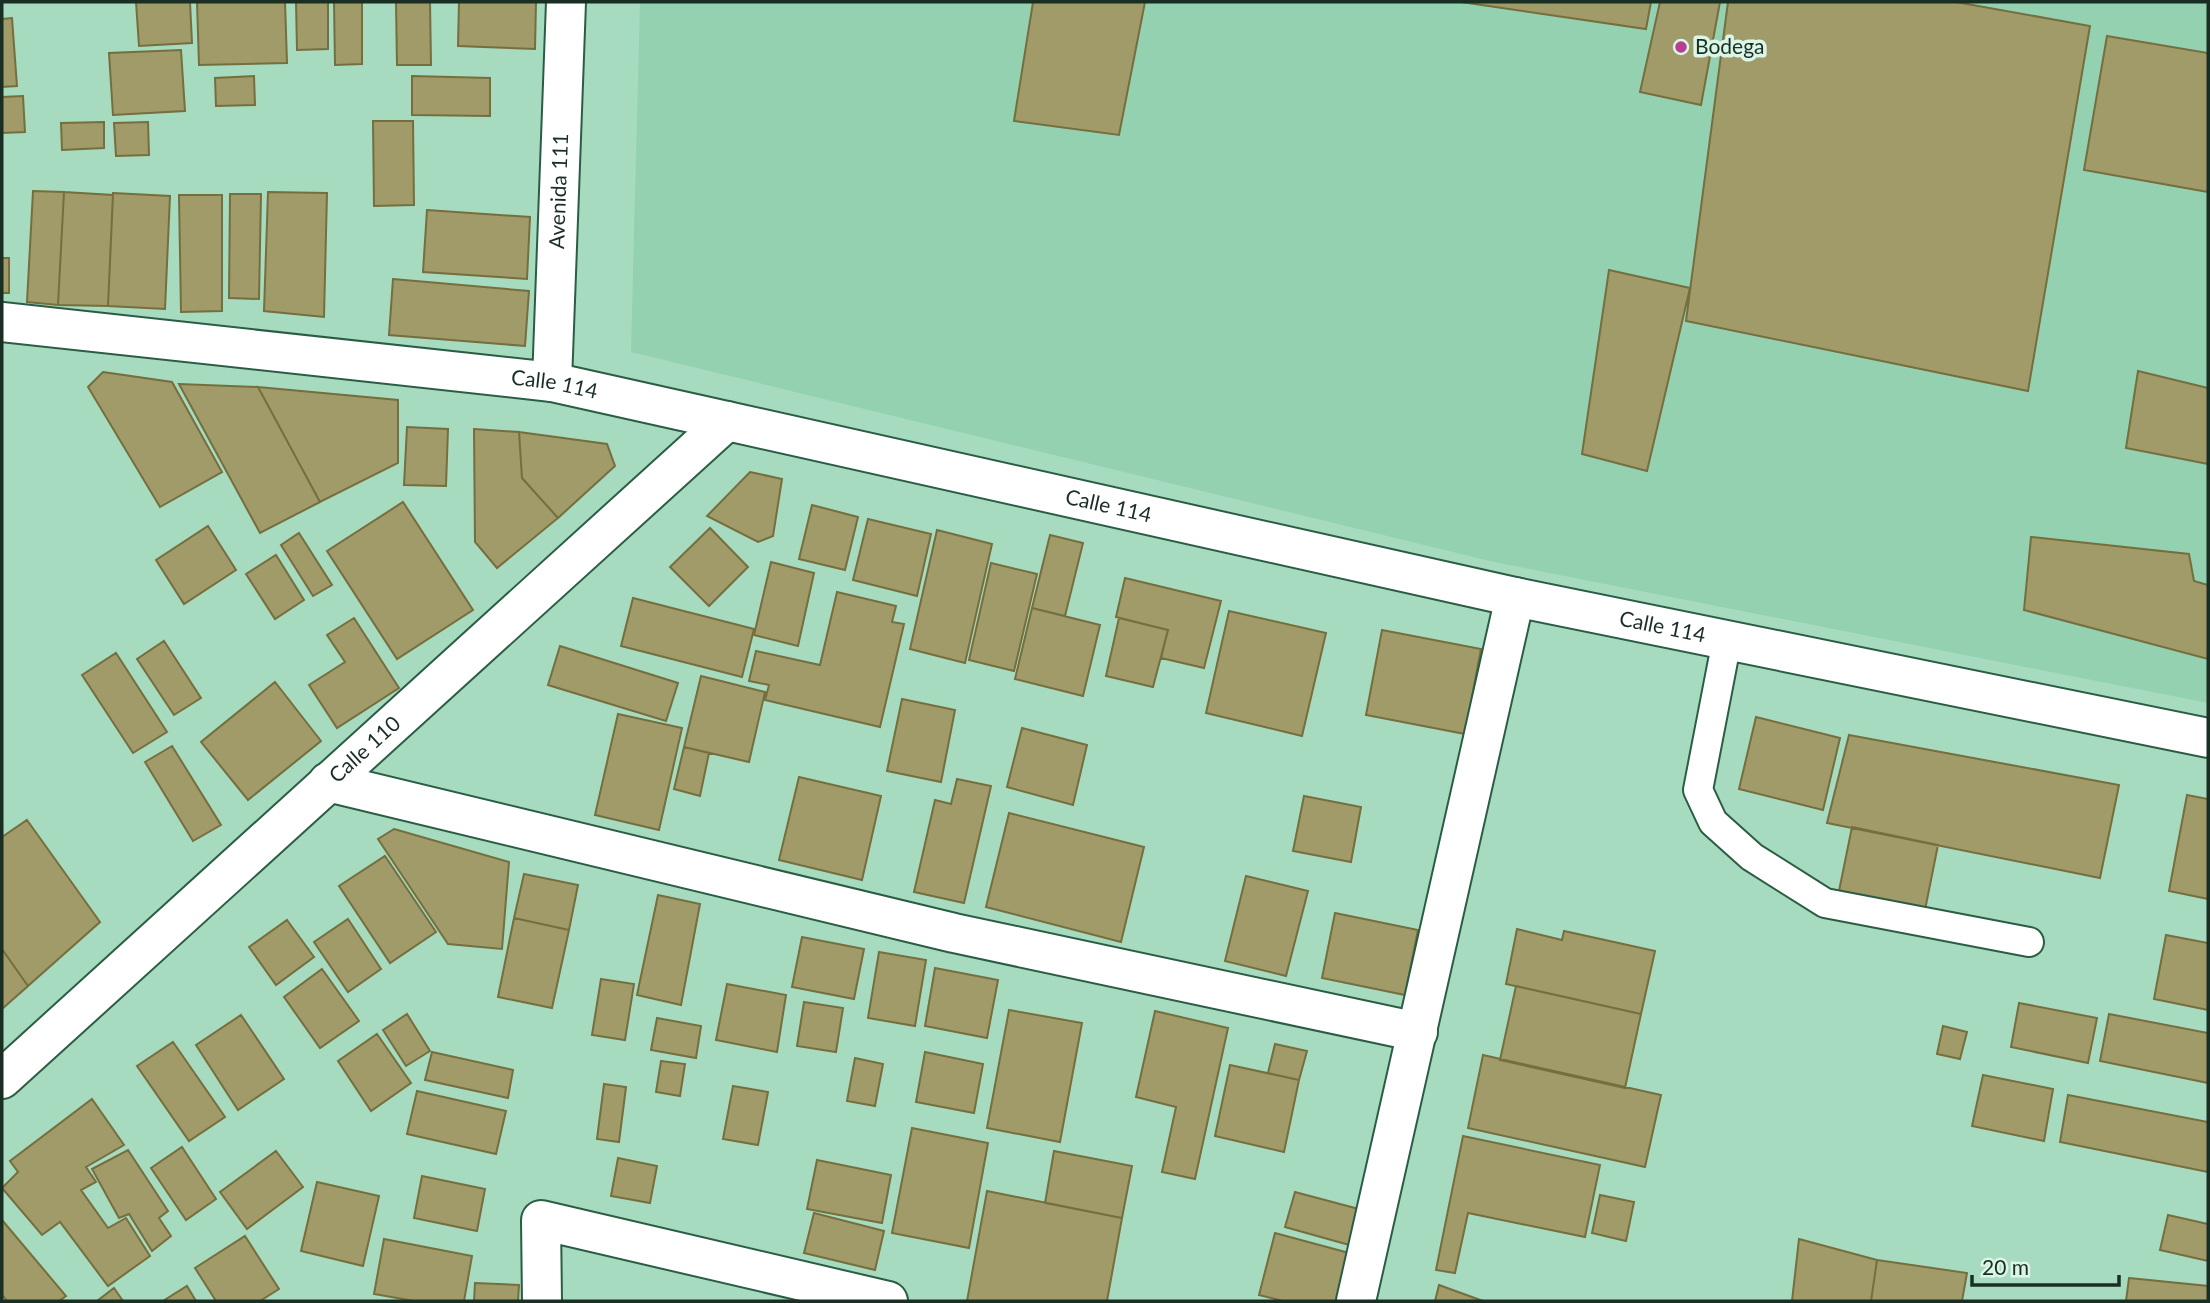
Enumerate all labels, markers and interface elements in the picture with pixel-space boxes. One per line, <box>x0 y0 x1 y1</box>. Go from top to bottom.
place label: Bodega <box>1695 33 1765 58</box>
marker: Bodega <box>1673 39 1689 55</box>
street label: Avenida 111 <box>543 133 572 249</box>
street label: Calle 114 <box>510 364 600 403</box>
street label: Calle 114 <box>1063 483 1154 526</box>
street label: Calle 114 <box>1617 605 1708 647</box>
street label: Calle 110 <box>323 710 405 787</box>
scale bar <box>1972 1244 2119 1288</box>
text: 20 m <box>1982 1254 2029 1279</box>

